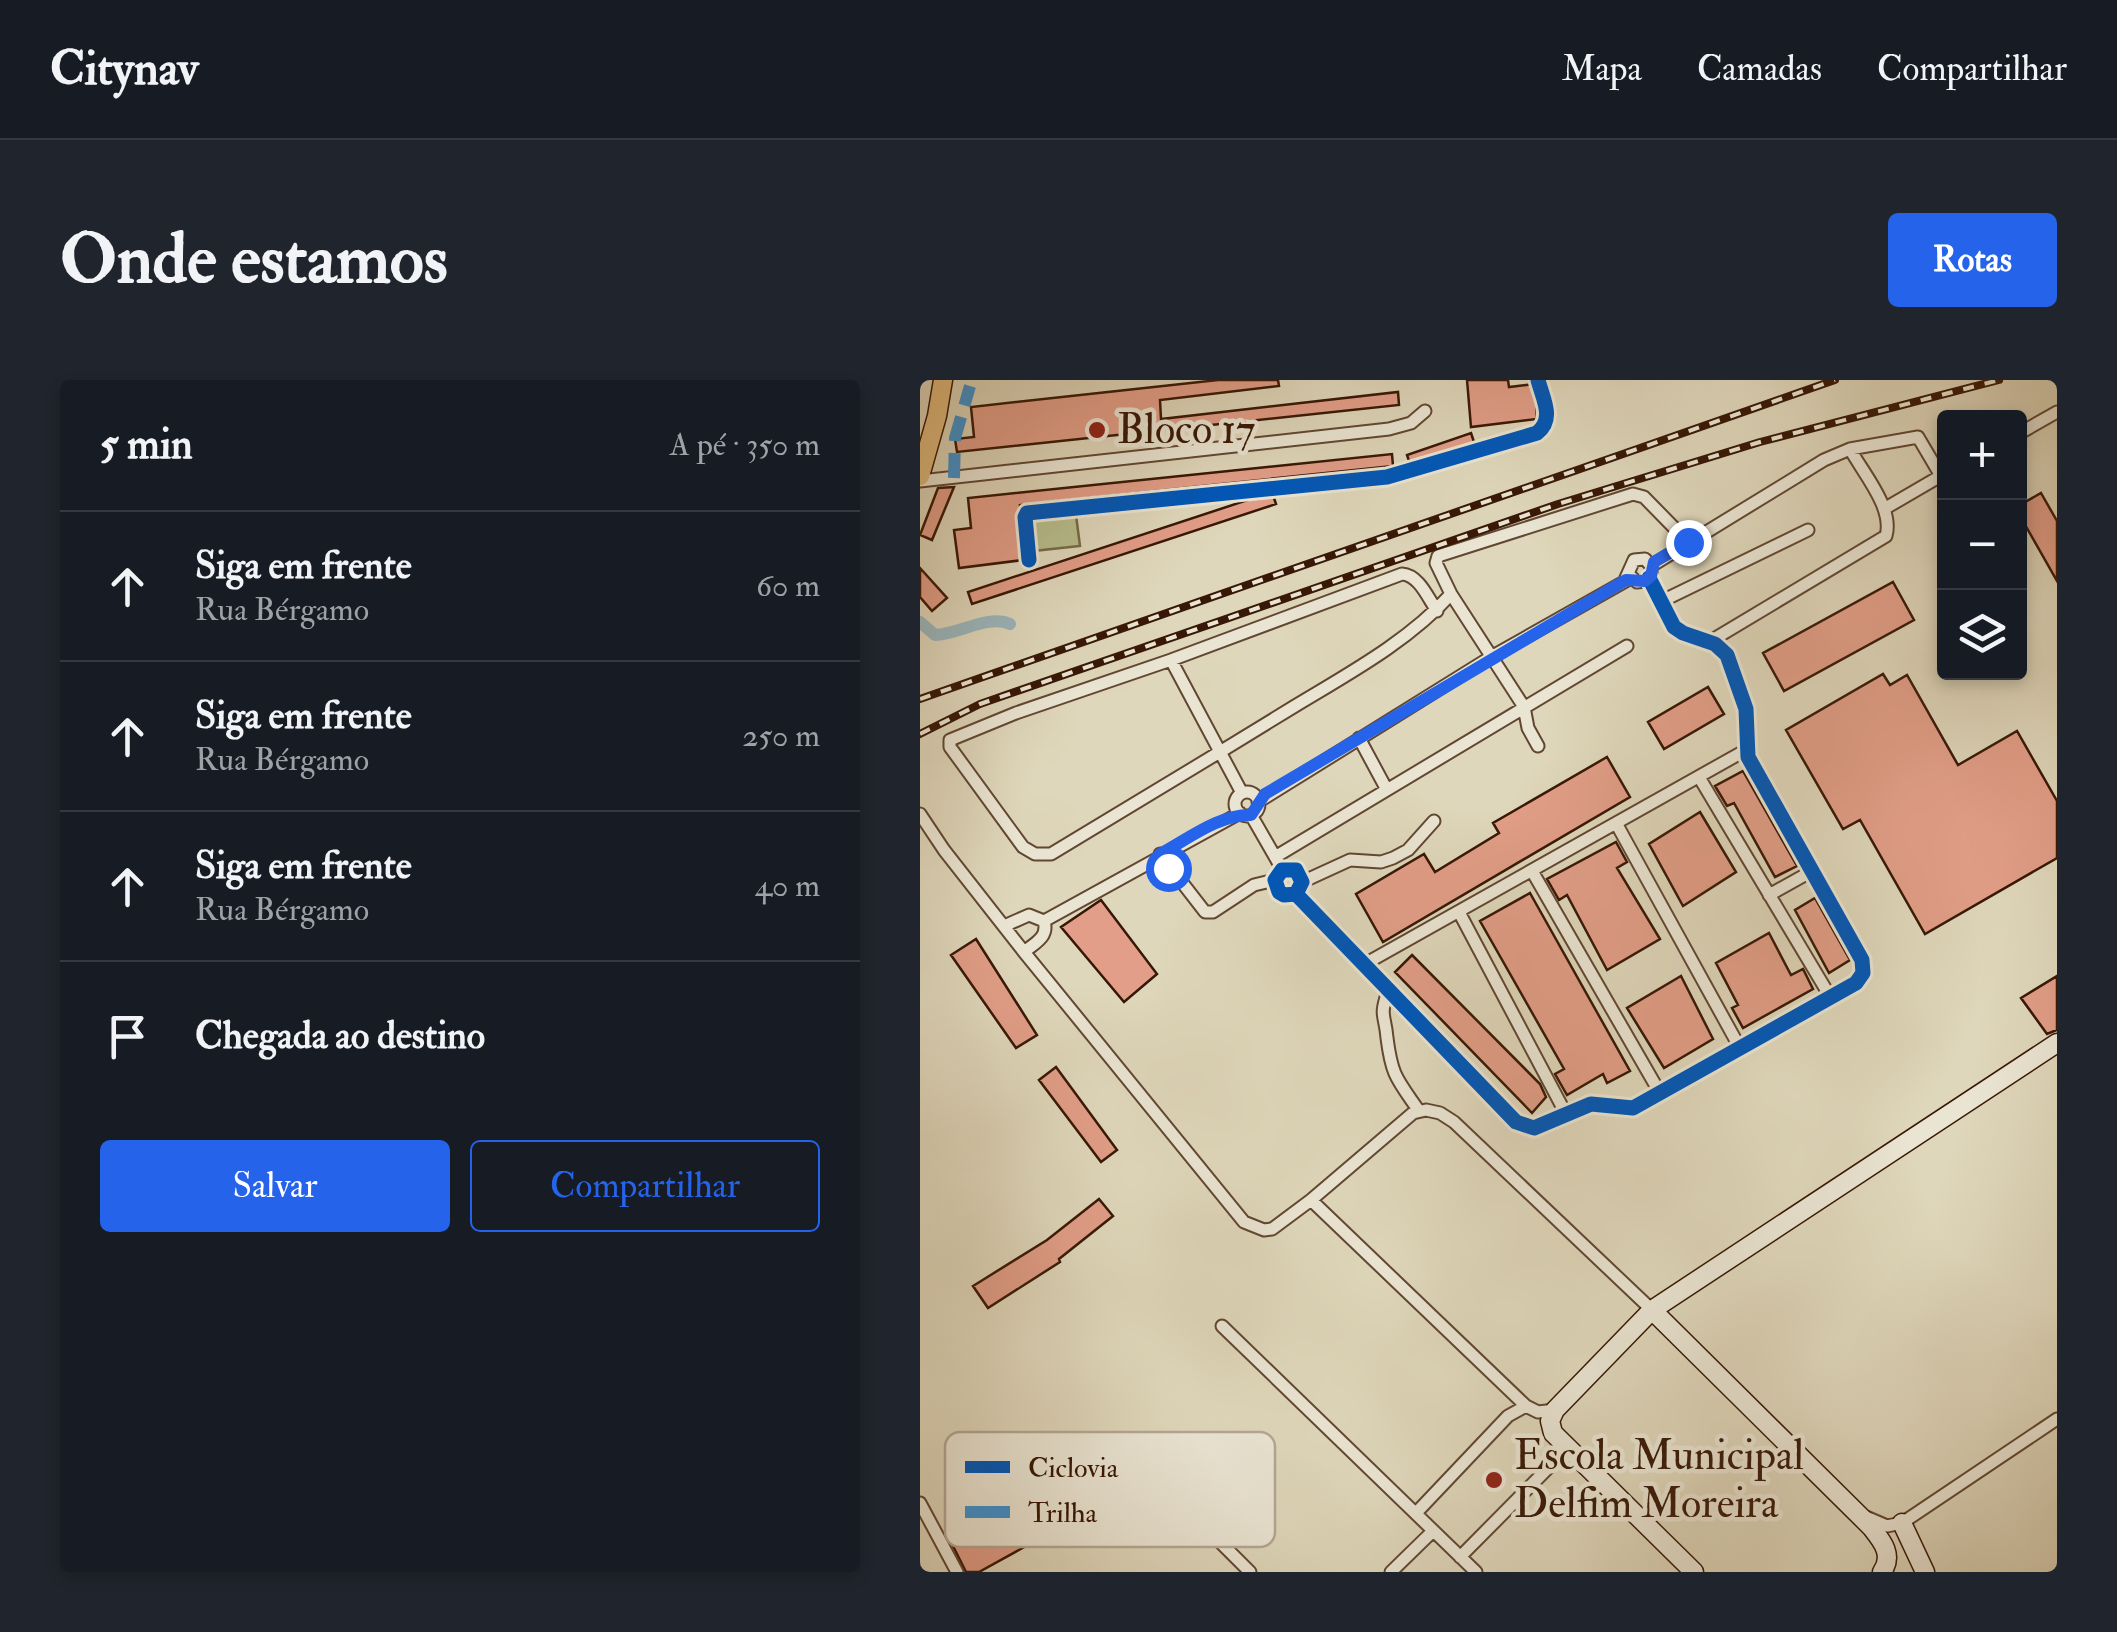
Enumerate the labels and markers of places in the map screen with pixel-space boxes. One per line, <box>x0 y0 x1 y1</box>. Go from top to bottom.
place label: Bloco 17 <box>1117 404 1255 456</box>
marker: Bloco 17 <box>1086 419 1108 441</box>
place label: Escola Municipal Delfim Moreira <box>1514 1430 1804 1530</box>
marker: Escola Municipal Delfim Moreira <box>1483 1469 1505 1491</box>

